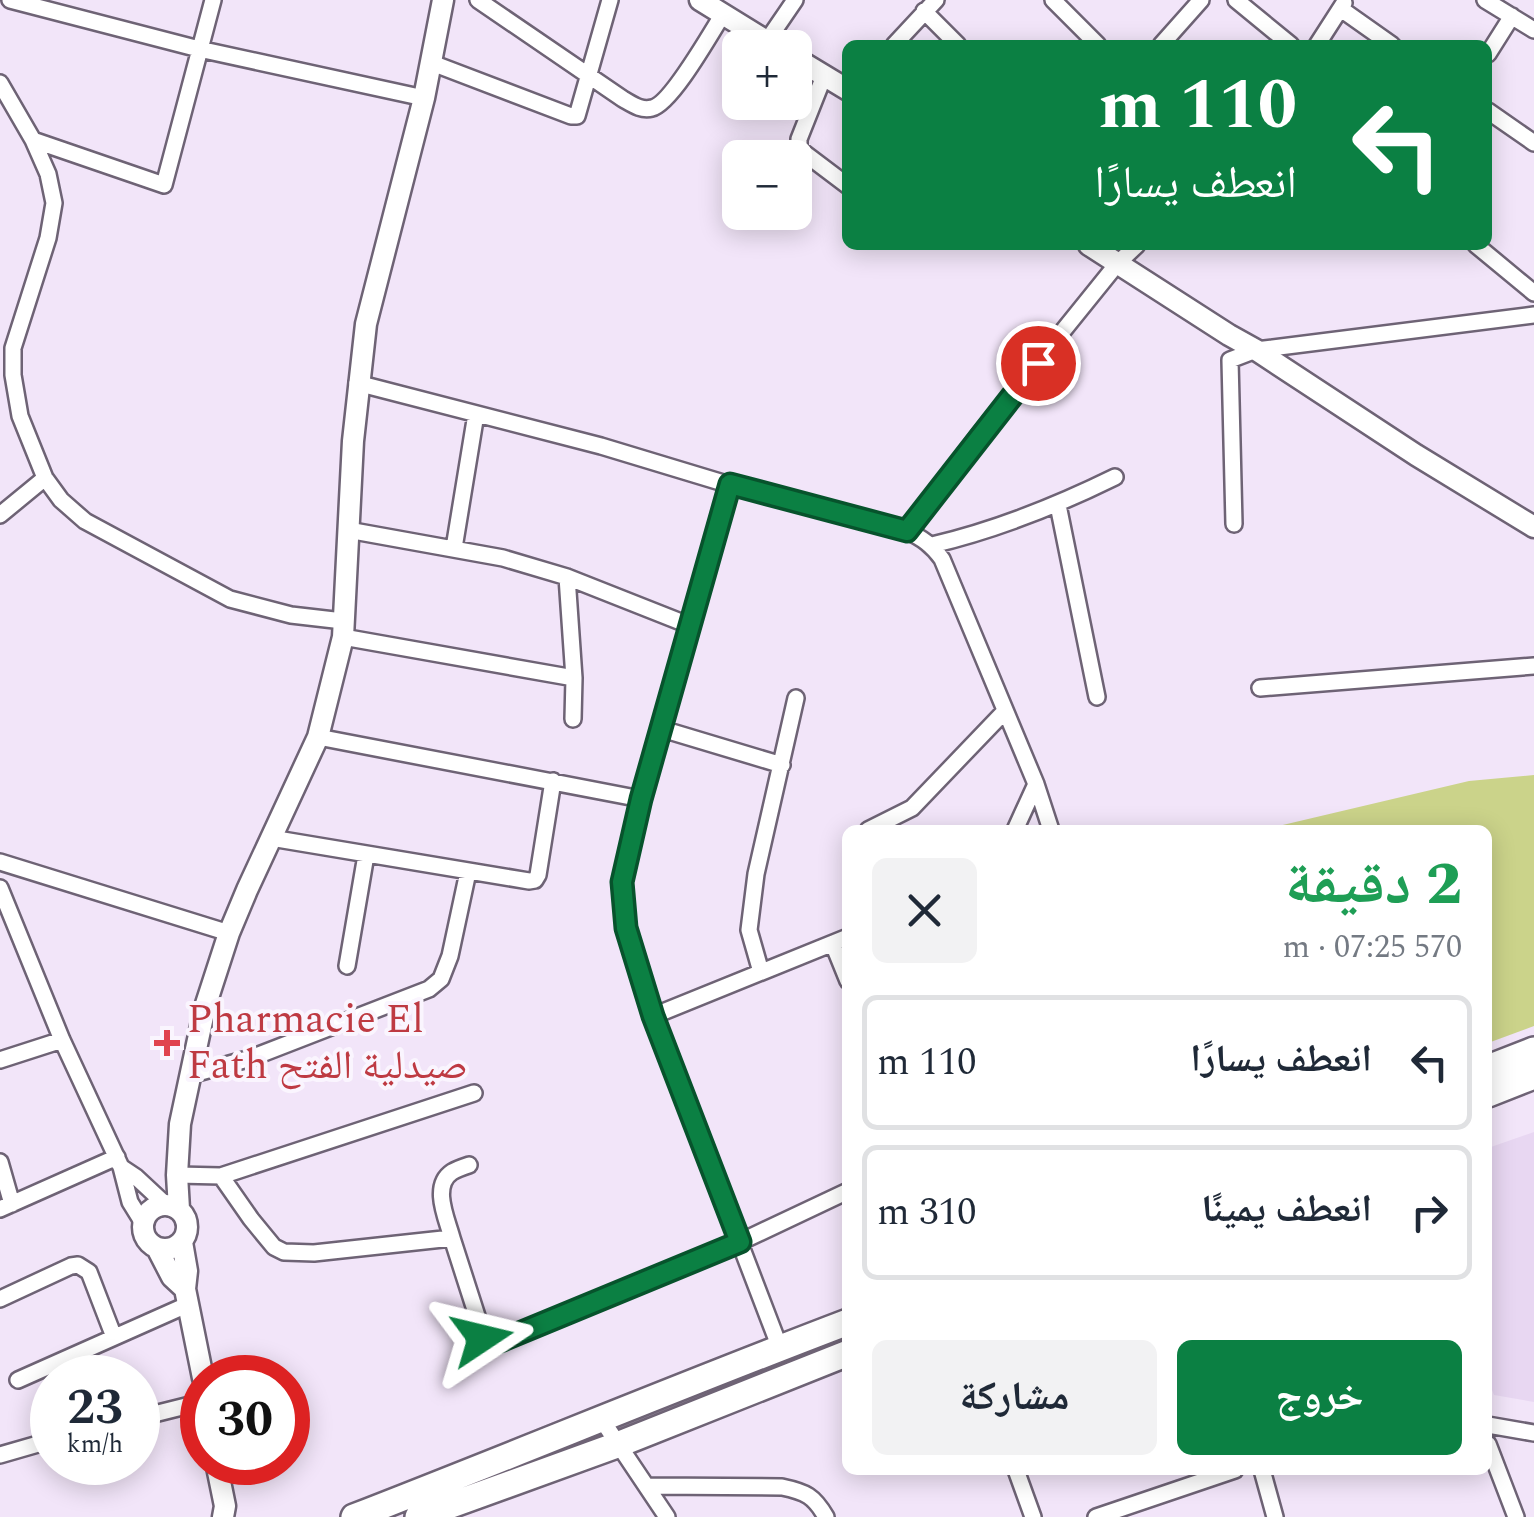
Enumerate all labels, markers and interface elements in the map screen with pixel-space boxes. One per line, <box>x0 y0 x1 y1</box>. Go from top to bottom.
map controls <box>722 30 812 230</box>
button: + <box>722 30 812 120</box>
text: 110 m <box>1099 53 1297 159</box>
icon: left <box>1332 80 1462 210</box>
button: − <box>722 140 812 230</box>
text: انعطف يسارًا <box>1094 149 1297 218</box>
pin <box>996 321 1081 406</box>
icon: arrive <box>1011 336 1066 391</box>
text: 2 دقيقة <box>1285 839 1462 931</box>
button: close <box>872 858 977 963</box>
text: 570 m · 07:25 <box>1282 923 1462 972</box>
place label: Pharmacie El Fath صيدلية الفتح <box>187 990 468 1097</box>
text: انعطف يسارًا <box>1190 1031 1372 1089</box>
marker: Pharmacie El Fath صيدلية الفتح <box>156 1032 178 1054</box>
text: 110 m <box>877 1034 976 1092</box>
icon: left <box>1402 1035 1457 1090</box>
text: انعطف يمينًا <box>1201 1181 1372 1239</box>
text: 310 m <box>877 1184 976 1242</box>
icon: right <box>1402 1185 1457 1240</box>
position arrow <box>430 1286 534 1390</box>
button: مشاركة <box>872 1340 1157 1455</box>
button: خروج <box>1177 1340 1462 1455</box>
speed limit sign: 30 <box>180 1355 310 1485</box>
text: 23 <box>67 1370 123 1446</box>
text: km/h <box>67 1426 123 1464</box>

